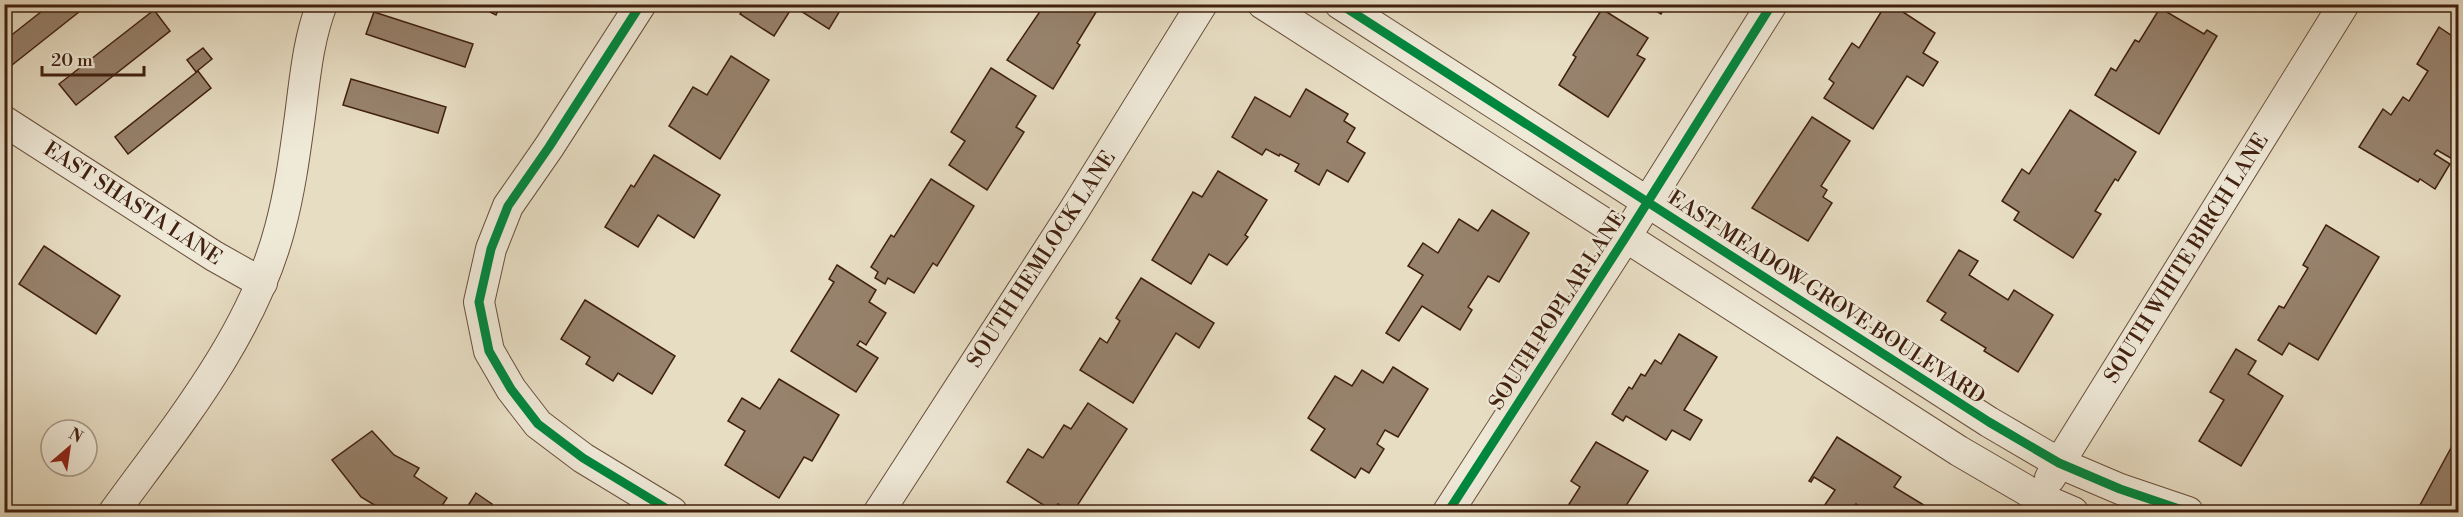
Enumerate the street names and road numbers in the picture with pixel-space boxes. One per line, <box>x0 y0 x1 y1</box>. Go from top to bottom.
street label: SOUTH WHITE BIRCH LANE <box>2099 129 2275 388</box>
street label: EAST SHASTA LANE <box>39 137 226 271</box>
street label: SOUTH HEMLOCK LANE <box>962 146 1122 373</box>
street label: EAST MEADOW GROVE BOULEVARD <box>1663 185 1990 410</box>
street label: SOUTH POPLAR LANE <box>1484 206 1632 415</box>

